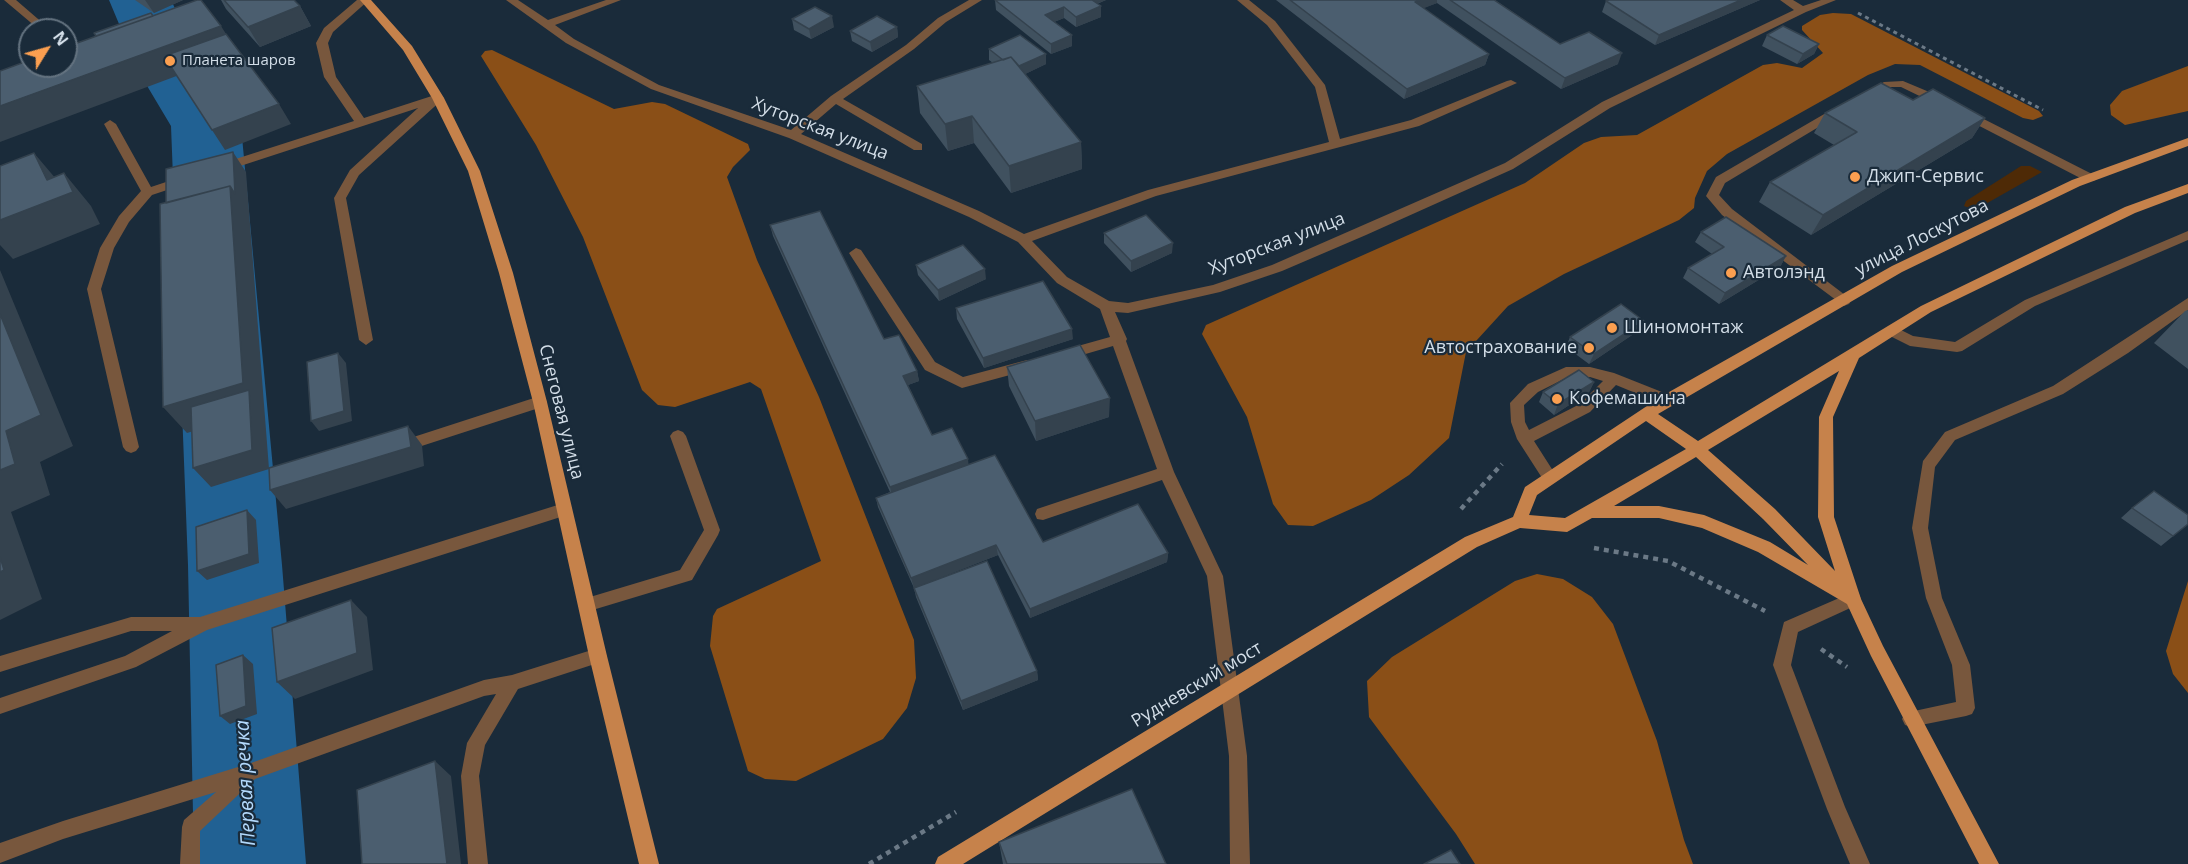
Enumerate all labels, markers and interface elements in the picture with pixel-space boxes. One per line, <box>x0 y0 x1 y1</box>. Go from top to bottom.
north arrow <box>18 18 78 78</box>
text: N <box>48 27 73 50</box>
place label: Планета шаров <box>182 52 296 70</box>
marker: Планета шаров <box>163 54 177 68</box>
street label: Хуторская улица <box>749 93 891 165</box>
place label: Джип-Сервис <box>1867 166 1984 188</box>
marker: Джип-Сервис <box>1848 170 1862 184</box>
street label: улица Лоскутова <box>1852 195 1992 281</box>
street label: Хуторская улица <box>1206 208 1348 280</box>
place label: Автолэнд <box>1743 262 1825 284</box>
marker: Автолэнд <box>1724 266 1738 280</box>
place label: Шиномонтаж <box>1624 317 1743 339</box>
marker: Шиномонтаж <box>1605 321 1619 335</box>
place label: Автострахование <box>1424 337 1577 359</box>
marker: Автострахование <box>1582 341 1596 355</box>
street label: Снеговая улица <box>534 342 588 482</box>
place label: Кофемашина <box>1569 388 1686 410</box>
marker: Кофемашина <box>1550 392 1564 406</box>
street label: Рудневский мост <box>1128 637 1266 733</box>
water label: Первая речка <box>231 719 261 847</box>

